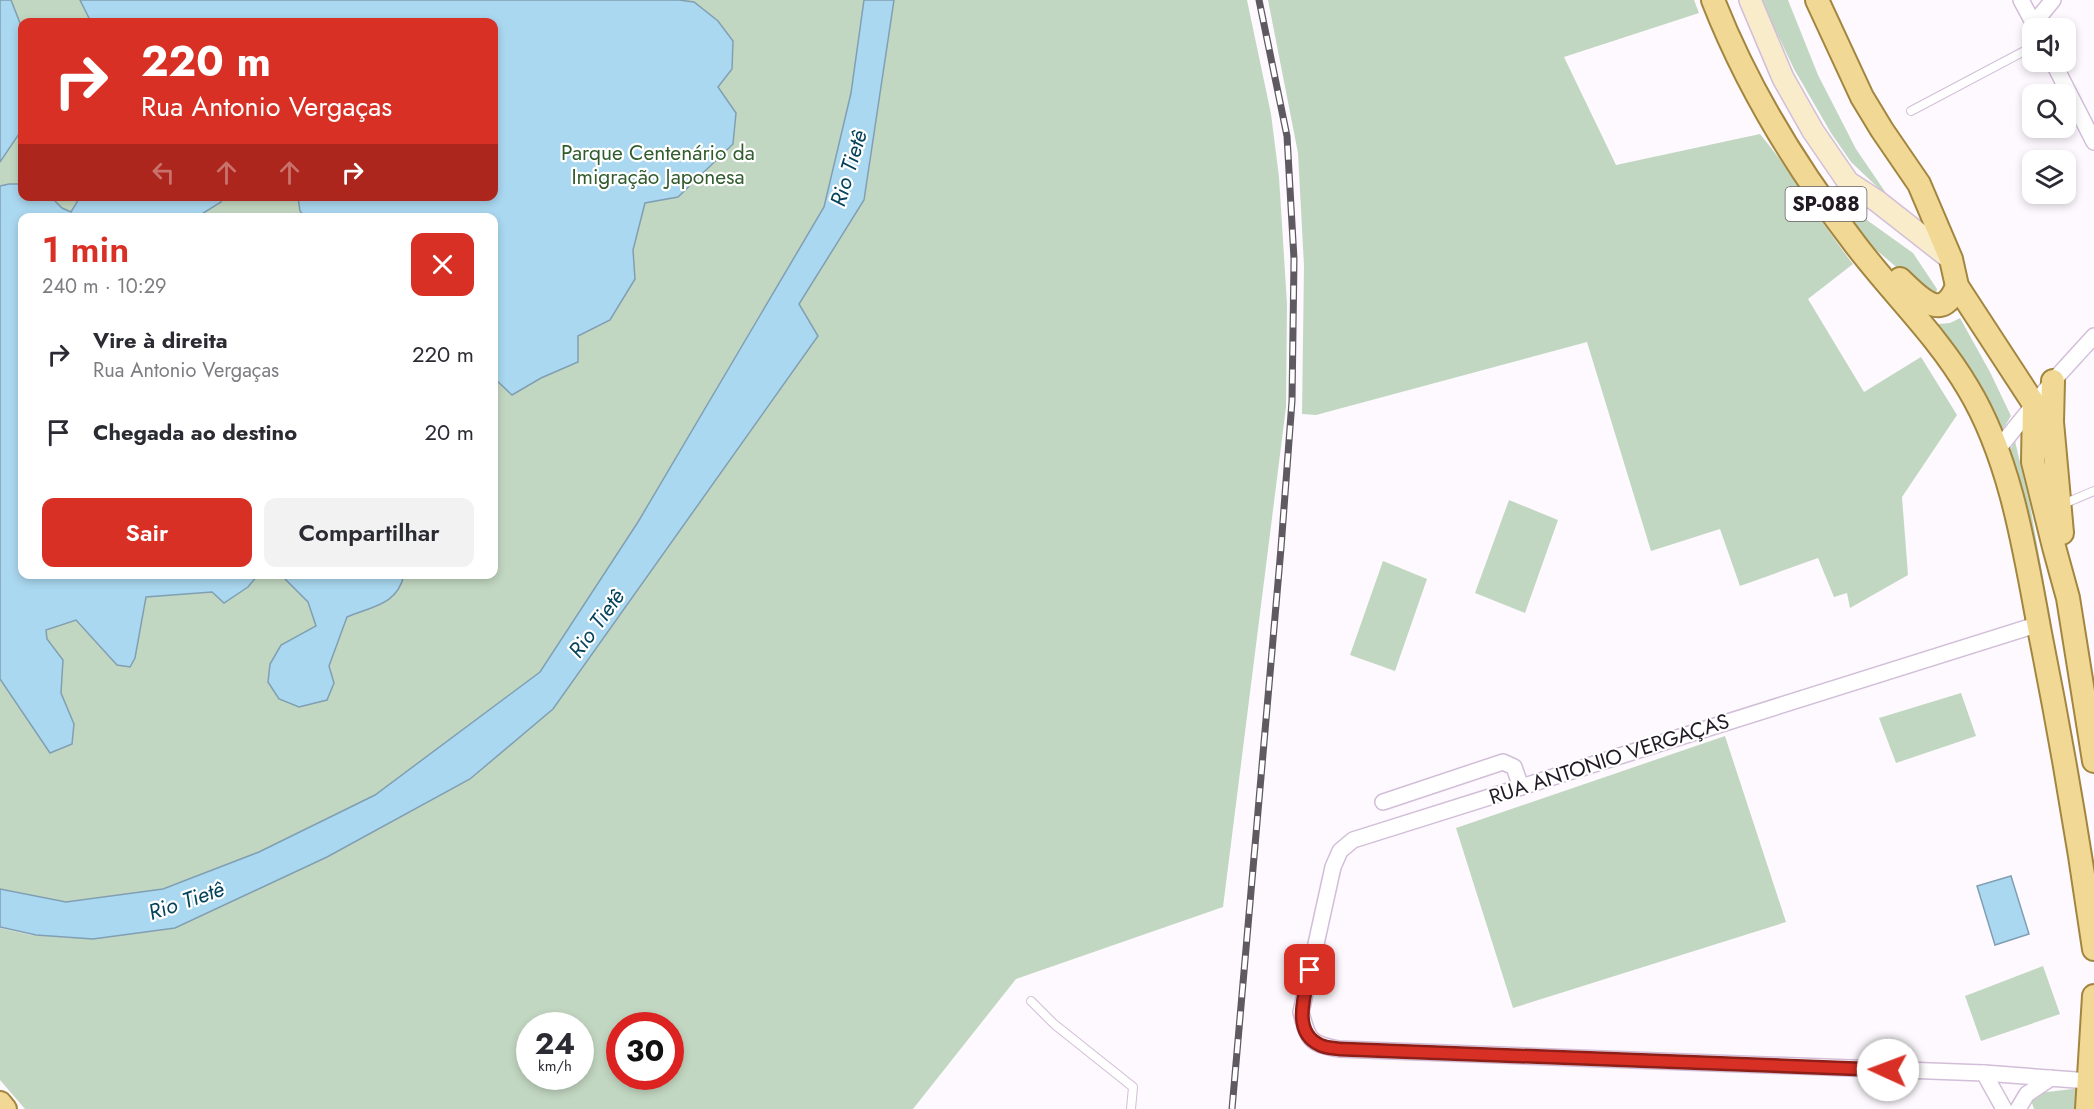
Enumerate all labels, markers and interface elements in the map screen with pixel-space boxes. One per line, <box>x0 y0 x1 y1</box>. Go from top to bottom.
map controls <box>2022 18 2076 204</box>
button: sound <box>2022 18 2076 72</box>
text: 220 m <box>141 31 271 92</box>
icon: right <box>42 42 120 120</box>
button: search <box>2022 84 2076 138</box>
text: Rua Antonio Vergaças <box>141 87 392 126</box>
water label: Rio Tietê <box>821 126 875 210</box>
park label: Parque Centenário da Imigração Japonesa <box>561 138 755 192</box>
button: layers <box>2022 150 2076 204</box>
icon: left <box>147 156 180 189</box>
icon: ahead <box>210 156 243 189</box>
icon: ahead <box>273 156 306 189</box>
icon: right <box>336 156 369 189</box>
road number: SP-088 <box>1786 187 1866 221</box>
text: 1 min <box>42 223 129 275</box>
button: close <box>411 233 474 296</box>
text: 240 m · 10:29 <box>42 272 167 301</box>
text: Vire à direita <box>93 324 228 356</box>
icon: right <box>42 338 75 371</box>
text: 220 m <box>412 338 474 370</box>
text: Rua Antonio Vergaças <box>93 356 279 385</box>
icon: arrive <box>42 416 75 449</box>
text: Chegada ao destino <box>93 416 297 448</box>
text: 20 m <box>425 416 474 448</box>
button: Sair <box>42 498 252 567</box>
button: Compartilhar <box>264 498 474 567</box>
water label: Rio Tietê <box>560 582 632 664</box>
street label: RUA ANTONIO VERGAÇAS <box>1485 706 1733 812</box>
water label: Rio Tietê <box>144 872 228 928</box>
pin <box>1284 944 1335 995</box>
icon: arrive <box>1293 953 1326 986</box>
speed limit sign: 30 <box>606 1012 684 1090</box>
text: 24 <box>535 1022 575 1065</box>
position arrow <box>1856 1038 1920 1102</box>
text: km/h <box>538 1055 572 1077</box>

